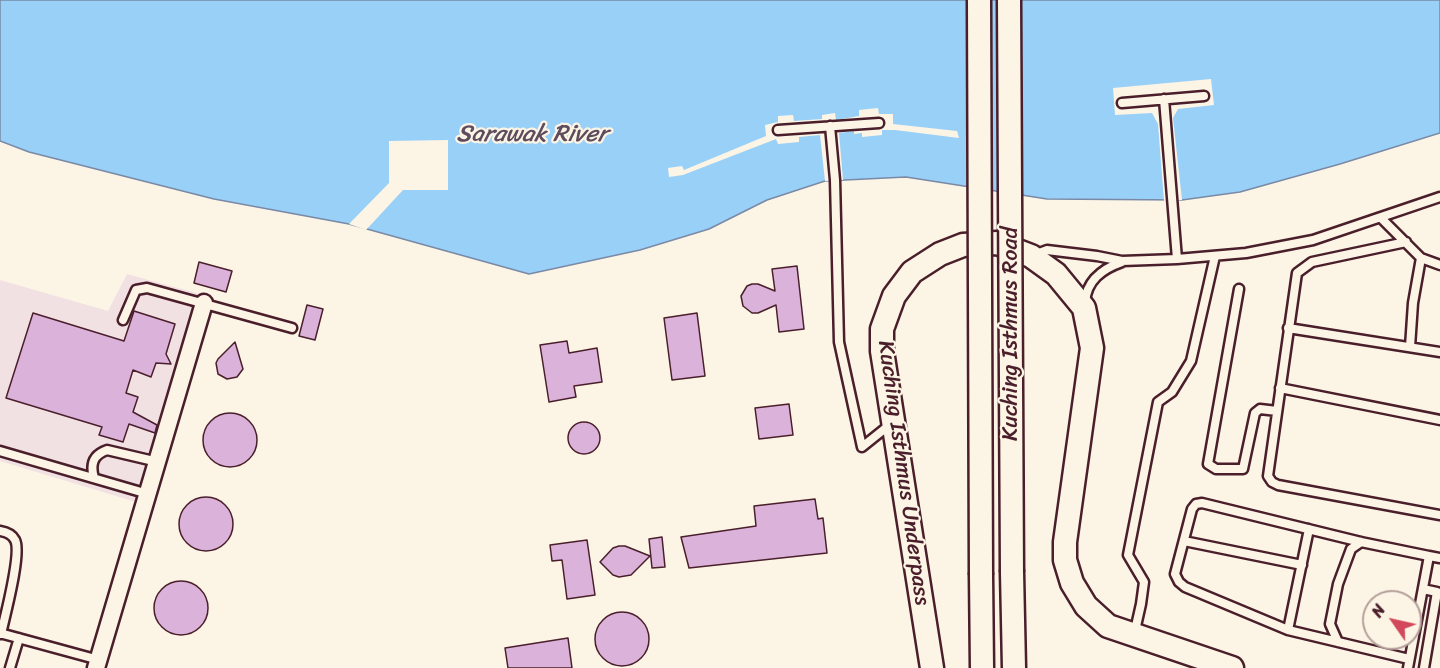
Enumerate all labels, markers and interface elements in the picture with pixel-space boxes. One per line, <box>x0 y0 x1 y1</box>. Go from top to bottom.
water label: Sarawak River <box>456 121 608 149</box>
street label: Kuching Isthmus Road <box>998 227 1024 441</box>
street label: Kuching Isthmus Underpass <box>871 339 935 607</box>
north arrow <box>1362 590 1422 650</box>
text: N <box>1363 598 1393 623</box>

